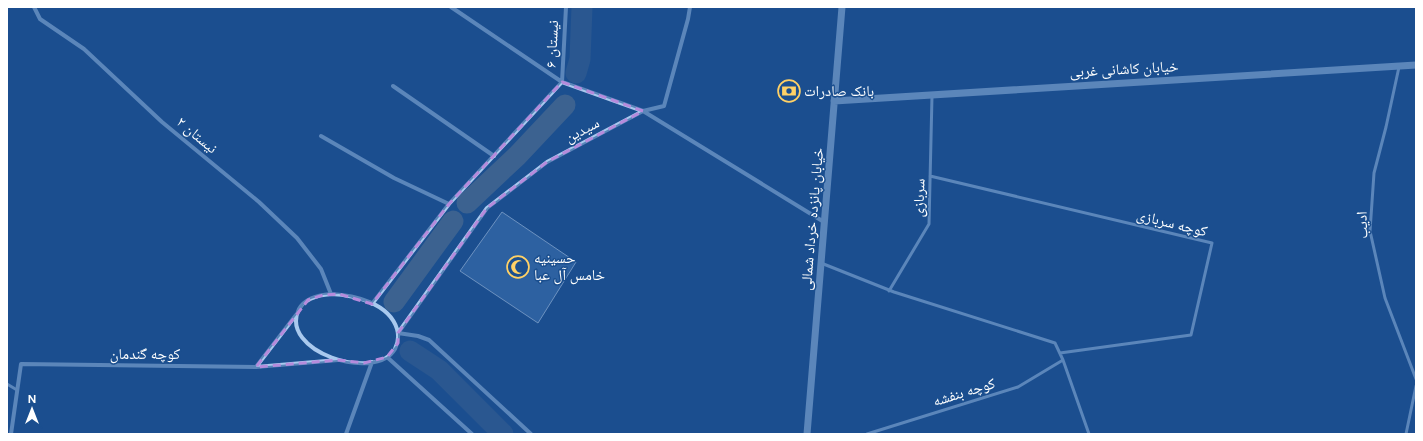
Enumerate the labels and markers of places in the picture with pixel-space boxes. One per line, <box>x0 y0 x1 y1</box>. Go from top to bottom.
bank icon: بانک صادرات <box>776 78 802 104</box>
place label: بانک صادرات <box>804 82 874 100</box>
place label: حسینیه خامس آل عبا <box>534 249 606 285</box>
mosque icon: حسینیه خامس آل عبا <box>505 254 531 280</box>

